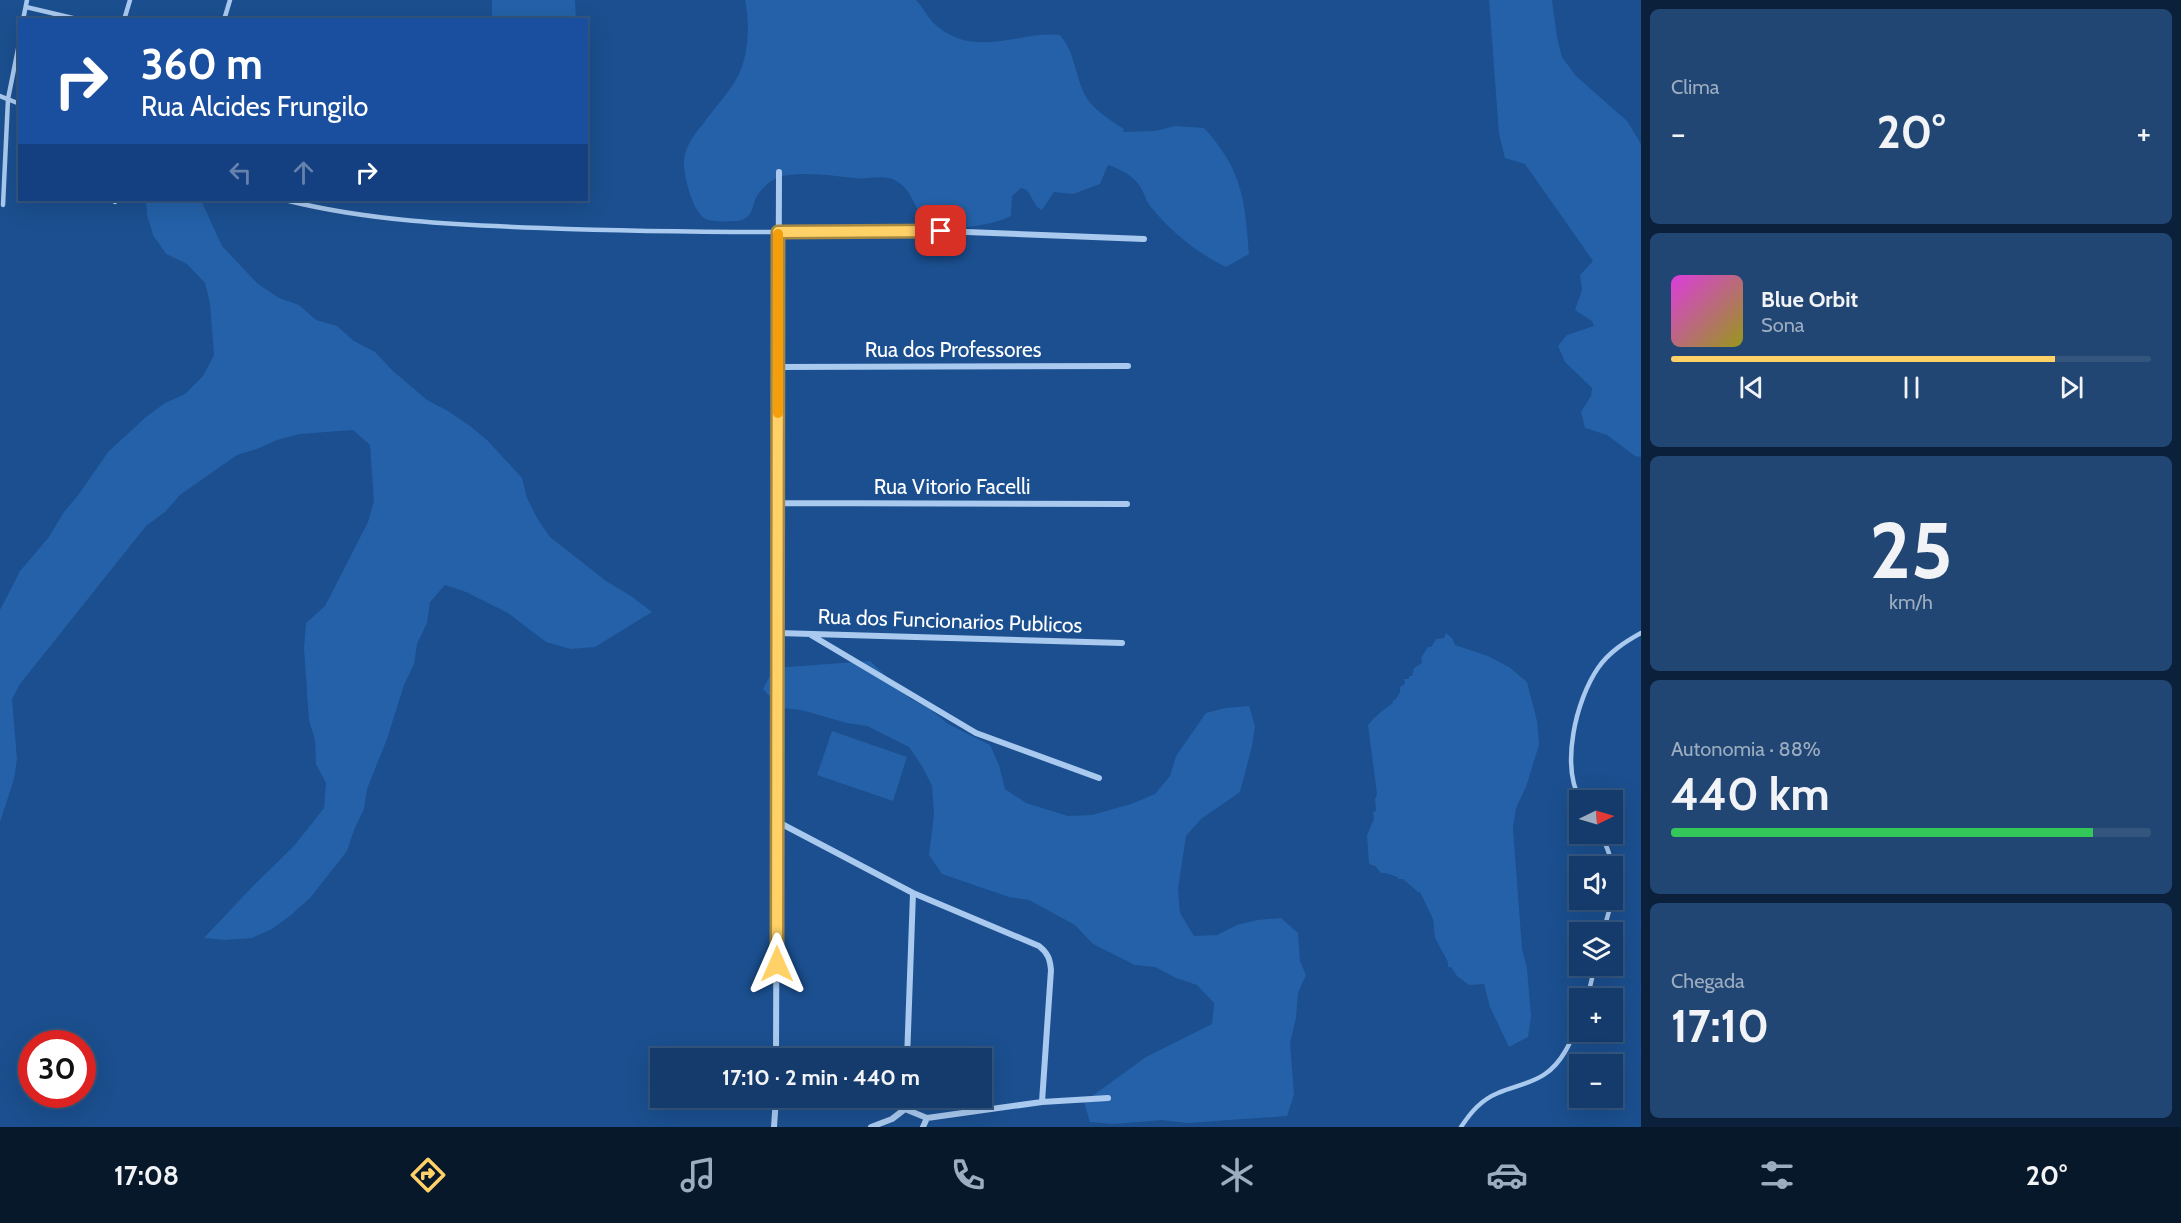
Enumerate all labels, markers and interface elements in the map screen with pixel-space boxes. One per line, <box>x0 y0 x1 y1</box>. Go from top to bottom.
text: 360 m <box>141 38 263 90</box>
icon: right <box>42 42 120 120</box>
text: Clima <box>1671 75 1719 99</box>
text: Rua Alcides Frungilo <box>141 90 368 123</box>
text: 20° <box>1877 105 1945 159</box>
text: − <box>1671 113 1686 153</box>
text: + <box>2136 113 2151 153</box>
icon: left <box>224 156 257 189</box>
icon: ahead <box>287 156 320 189</box>
icon: right <box>350 156 383 189</box>
pin <box>915 205 966 256</box>
icon: arrive <box>924 214 957 247</box>
text: Blue Orbit <box>1761 286 1858 313</box>
text: Sona <box>1761 313 1804 337</box>
street label: Rua dos Professores <box>865 337 1042 362</box>
icon: previous <box>1735 371 1768 404</box>
icon: pause <box>1895 371 1928 404</box>
icon: next <box>2055 371 2088 404</box>
street label: Rua Vitorio Facelli <box>874 474 1030 499</box>
text: 25 <box>1869 503 1953 598</box>
text: km/h <box>1889 590 1933 614</box>
street label: Rua dos Funcionarios Publicos <box>817 603 1083 638</box>
text: Autonomia · 88% <box>1671 737 1821 761</box>
text: 440 km <box>1671 767 1830 821</box>
north arrow <box>1569 790 1623 844</box>
map controls <box>1569 790 1623 1108</box>
button: sound <box>1569 856 1623 910</box>
button: layers <box>1569 922 1623 976</box>
position arrow <box>745 932 809 996</box>
text: Chegada <box>1671 969 1745 993</box>
button: + <box>1569 988 1623 1042</box>
text: 17:10 <box>1671 999 1769 1053</box>
speed limit sign: 30 <box>18 1030 96 1108</box>
button: − <box>1569 1054 1623 1108</box>
text: 17:10 · 2 min · 440 m <box>722 1064 920 1091</box>
icon: directions <box>407 1154 449 1196</box>
icon: music <box>677 1154 719 1196</box>
icon: phone <box>947 1154 989 1196</box>
icon: climate <box>1216 1154 1258 1196</box>
icon: car <box>1486 1154 1528 1196</box>
icon: filters <box>1756 1154 1798 1196</box>
text: 17:08 <box>114 1159 179 1192</box>
text: 20° <box>2026 1159 2067 1192</box>

